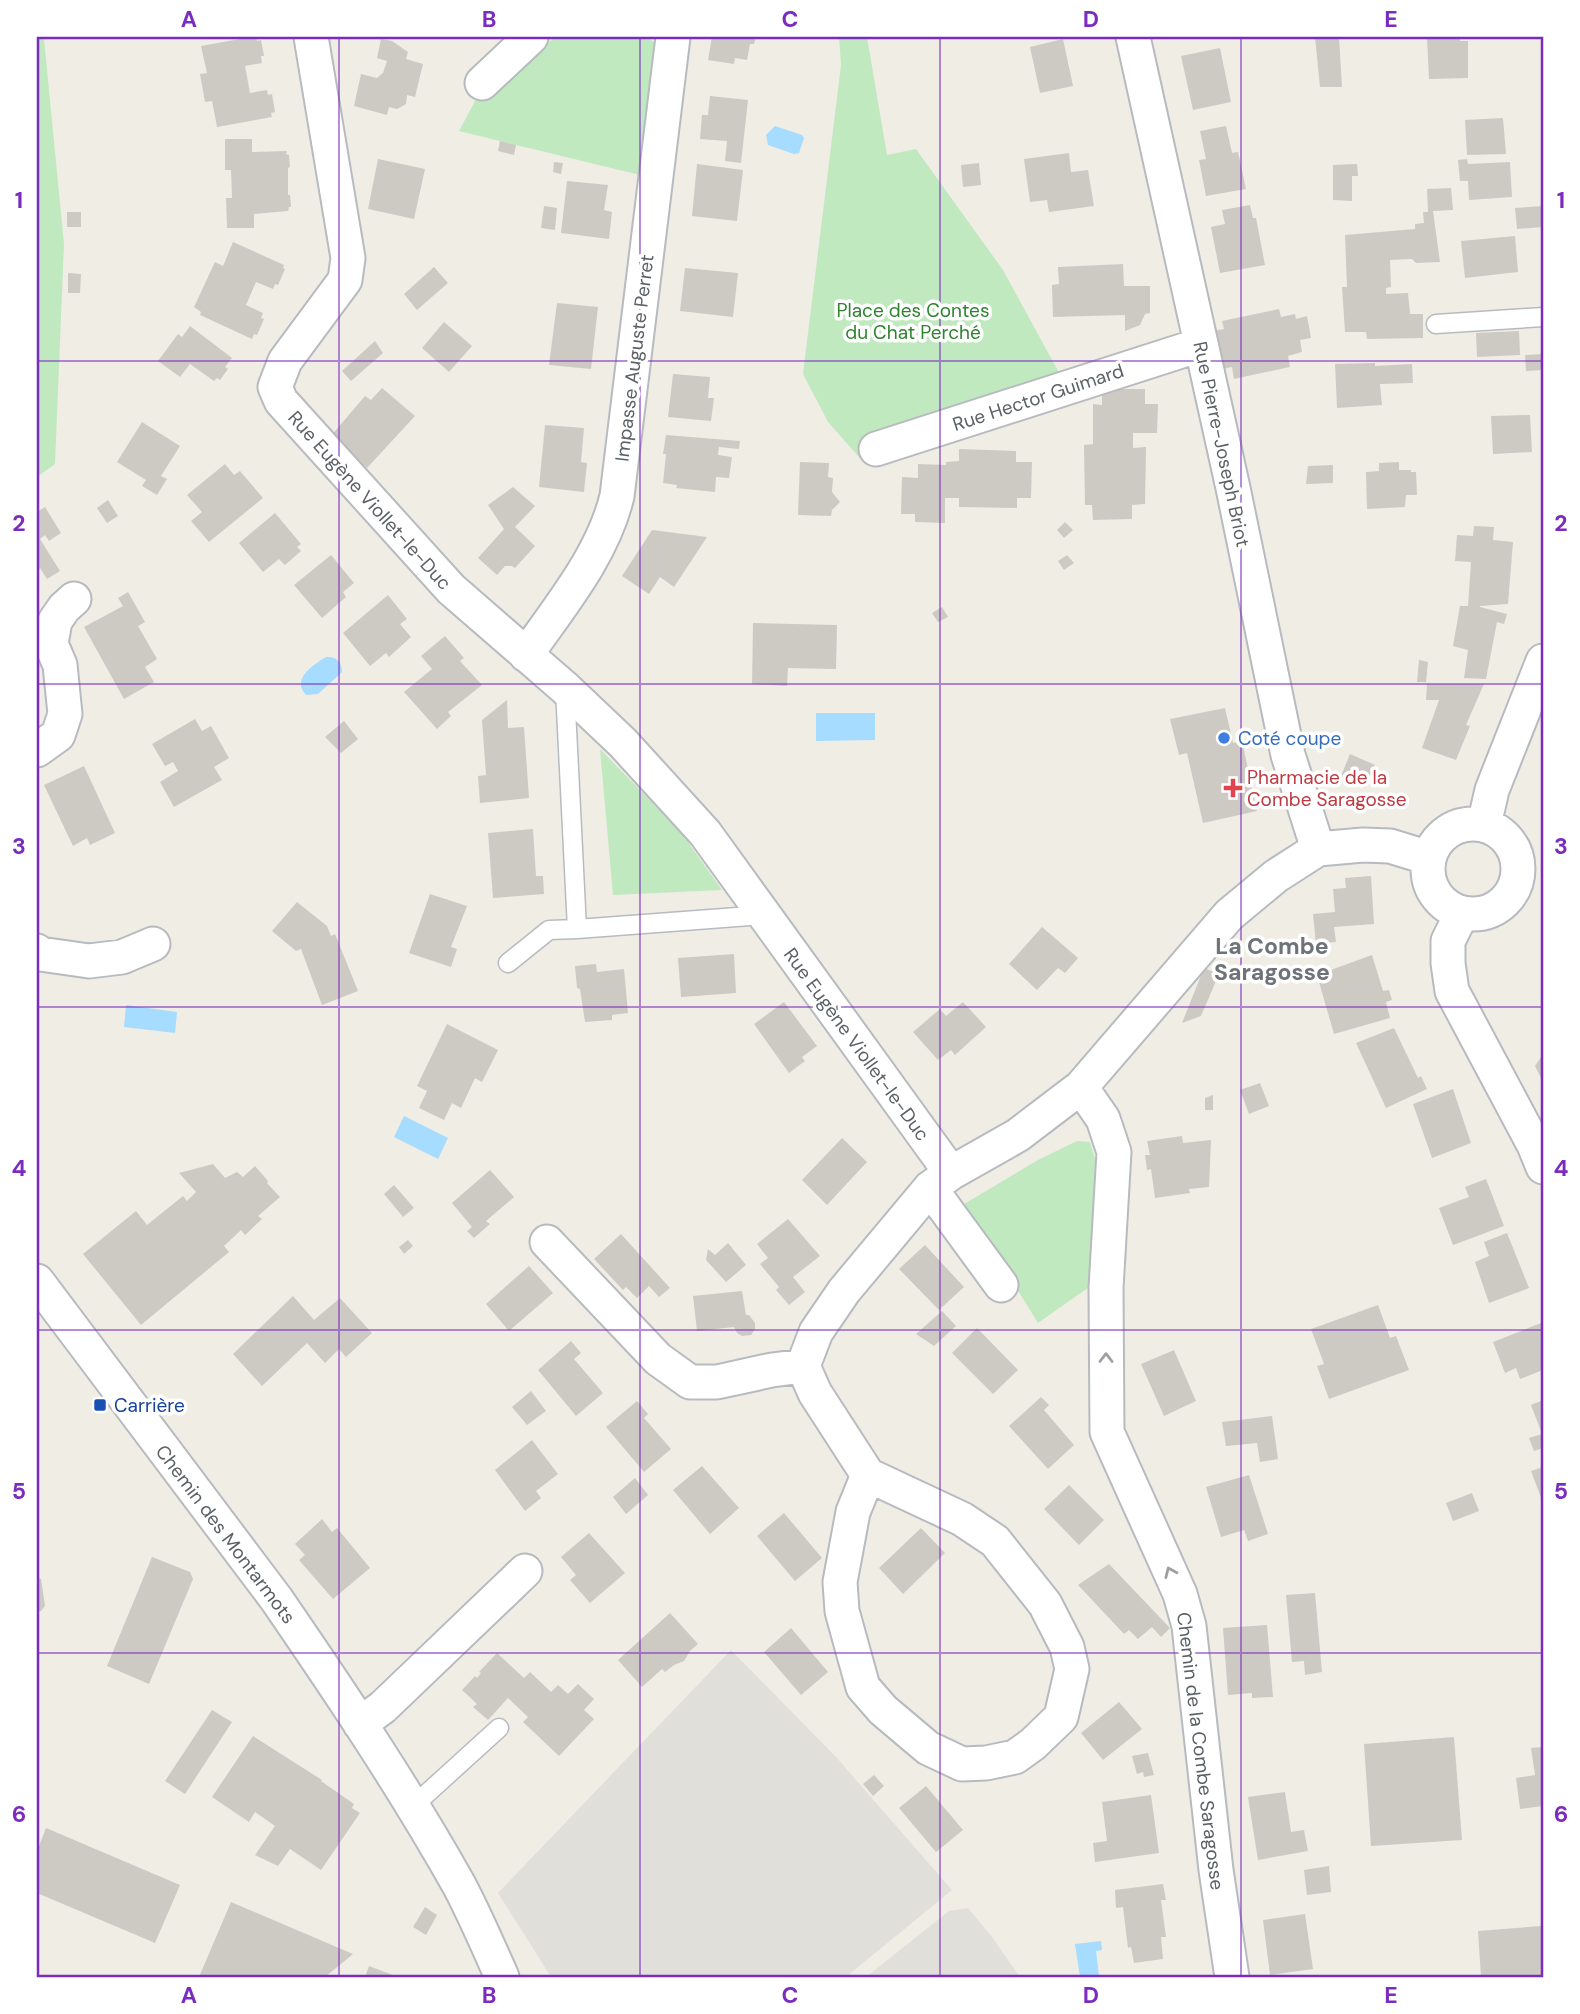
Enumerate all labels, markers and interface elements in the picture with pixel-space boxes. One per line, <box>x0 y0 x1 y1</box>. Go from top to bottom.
text: A <box>181 4 197 34</box>
text: B <box>482 4 496 34</box>
text: C <box>782 4 798 34</box>
text: D <box>1083 4 1099 34</box>
text: E <box>1384 4 1398 34</box>
text: 1 <box>15 185 23 215</box>
text: 1 <box>1557 185 1565 215</box>
street label: Impasse Auguste Perret <box>609 253 660 463</box>
park label: Place des Contes du Chat Perché <box>837 298 989 345</box>
street label: Rue Pierre-Joseph Briot <box>1188 339 1256 549</box>
street label: Rue Hector Guimard <box>949 358 1127 437</box>
street label: Rue Eugène Viollet-le-Duc <box>282 405 457 595</box>
text: 2 <box>12 508 26 538</box>
text: 2 <box>1554 508 1568 538</box>
place label: Coté coupe <box>1238 726 1341 751</box>
marker: Coté coupe <box>1216 730 1232 746</box>
place label: Pharmacie de la Combe Saragosse <box>1247 765 1407 812</box>
marker: Pharmacie de la Combe Saragosse <box>1225 780 1241 796</box>
text: 3 <box>12 831 26 861</box>
text: 3 <box>1554 831 1568 861</box>
district label: La Combe Saragosse <box>1214 931 1330 987</box>
street label: Rue Eugène Viollet-le-Duc <box>778 943 935 1146</box>
text: 4 <box>12 1153 27 1183</box>
text: 4 <box>1554 1153 1569 1183</box>
one-way arrow <box>1098 1352 1114 1363</box>
place label: Carrière <box>114 1393 185 1418</box>
marker: Carrière <box>92 1397 108 1413</box>
street label: Chemin des Montarmots <box>150 1440 301 1629</box>
text: 5 <box>12 1476 26 1506</box>
text: 5 <box>1554 1476 1568 1506</box>
one-way arrow <box>1164 1567 1178 1579</box>
street label: Chemin de la Combe Saragosse <box>1171 1611 1230 1891</box>
text: 6 <box>12 1799 26 1829</box>
text: 6 <box>1554 1799 1568 1829</box>
text: A <box>181 1980 197 2010</box>
text: B <box>482 1980 496 2010</box>
text: C <box>782 1980 798 2010</box>
text: D <box>1083 1980 1099 2010</box>
text: E <box>1384 1980 1398 2010</box>

